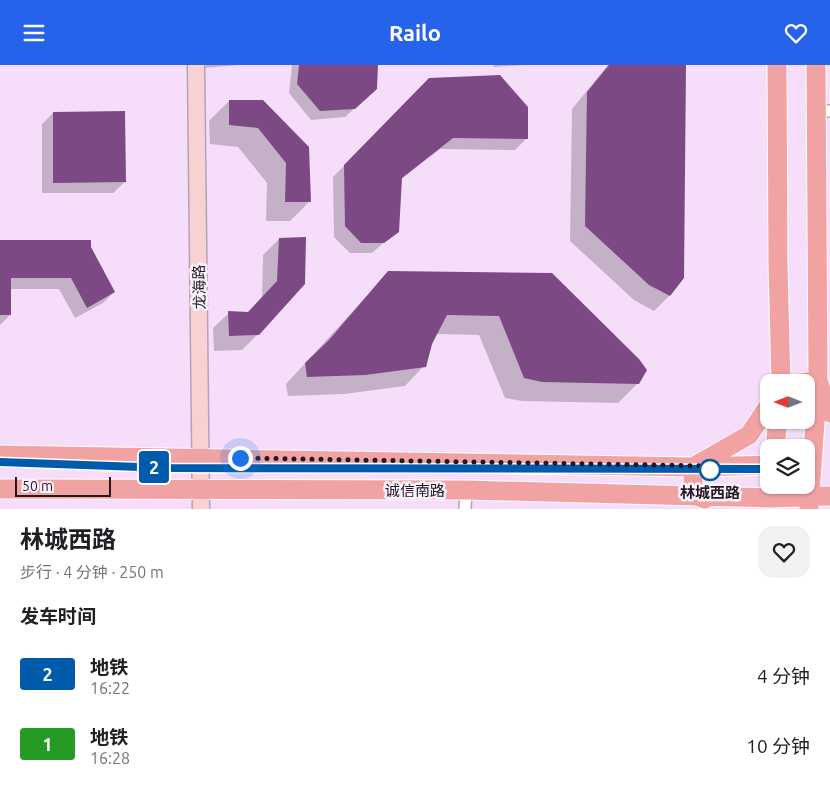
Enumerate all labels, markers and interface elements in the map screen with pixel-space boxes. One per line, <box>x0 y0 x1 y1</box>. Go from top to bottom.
icon: menu <box>20 19 48 47</box>
icon: heart <box>782 19 810 47</box>
text: Railo <box>389 20 441 45</box>
street label: 龙海路 <box>190 264 208 310</box>
north arrow <box>760 374 815 429</box>
map controls <box>760 374 815 494</box>
button: layers <box>760 439 815 494</box>
your location <box>228 446 253 471</box>
line badge: 2 <box>138 451 170 483</box>
text: 2 <box>149 457 159 477</box>
marker: 林城西路 <box>699 459 721 481</box>
scale bar <box>15 474 111 497</box>
text: 50 m <box>22 478 53 494</box>
street label: 诚信南路 <box>385 482 445 499</box>
place label: 林城西路 <box>680 484 740 501</box>
text: 林城西路 <box>20 526 116 553</box>
button: heart <box>758 526 810 578</box>
text: 步行 · 4 分钟 · 250 m <box>20 563 164 581</box>
text: 发车时间 <box>20 605 96 627</box>
text: 地铁 <box>90 656 128 678</box>
text: 2 <box>42 664 53 684</box>
text: 4 分钟 <box>757 665 810 687</box>
text: 16:22 <box>90 679 130 697</box>
text: 地铁 <box>90 726 128 748</box>
text: 1 <box>42 734 53 754</box>
text: 10 分钟 <box>746 735 810 757</box>
text: 16:28 <box>90 749 130 767</box>

